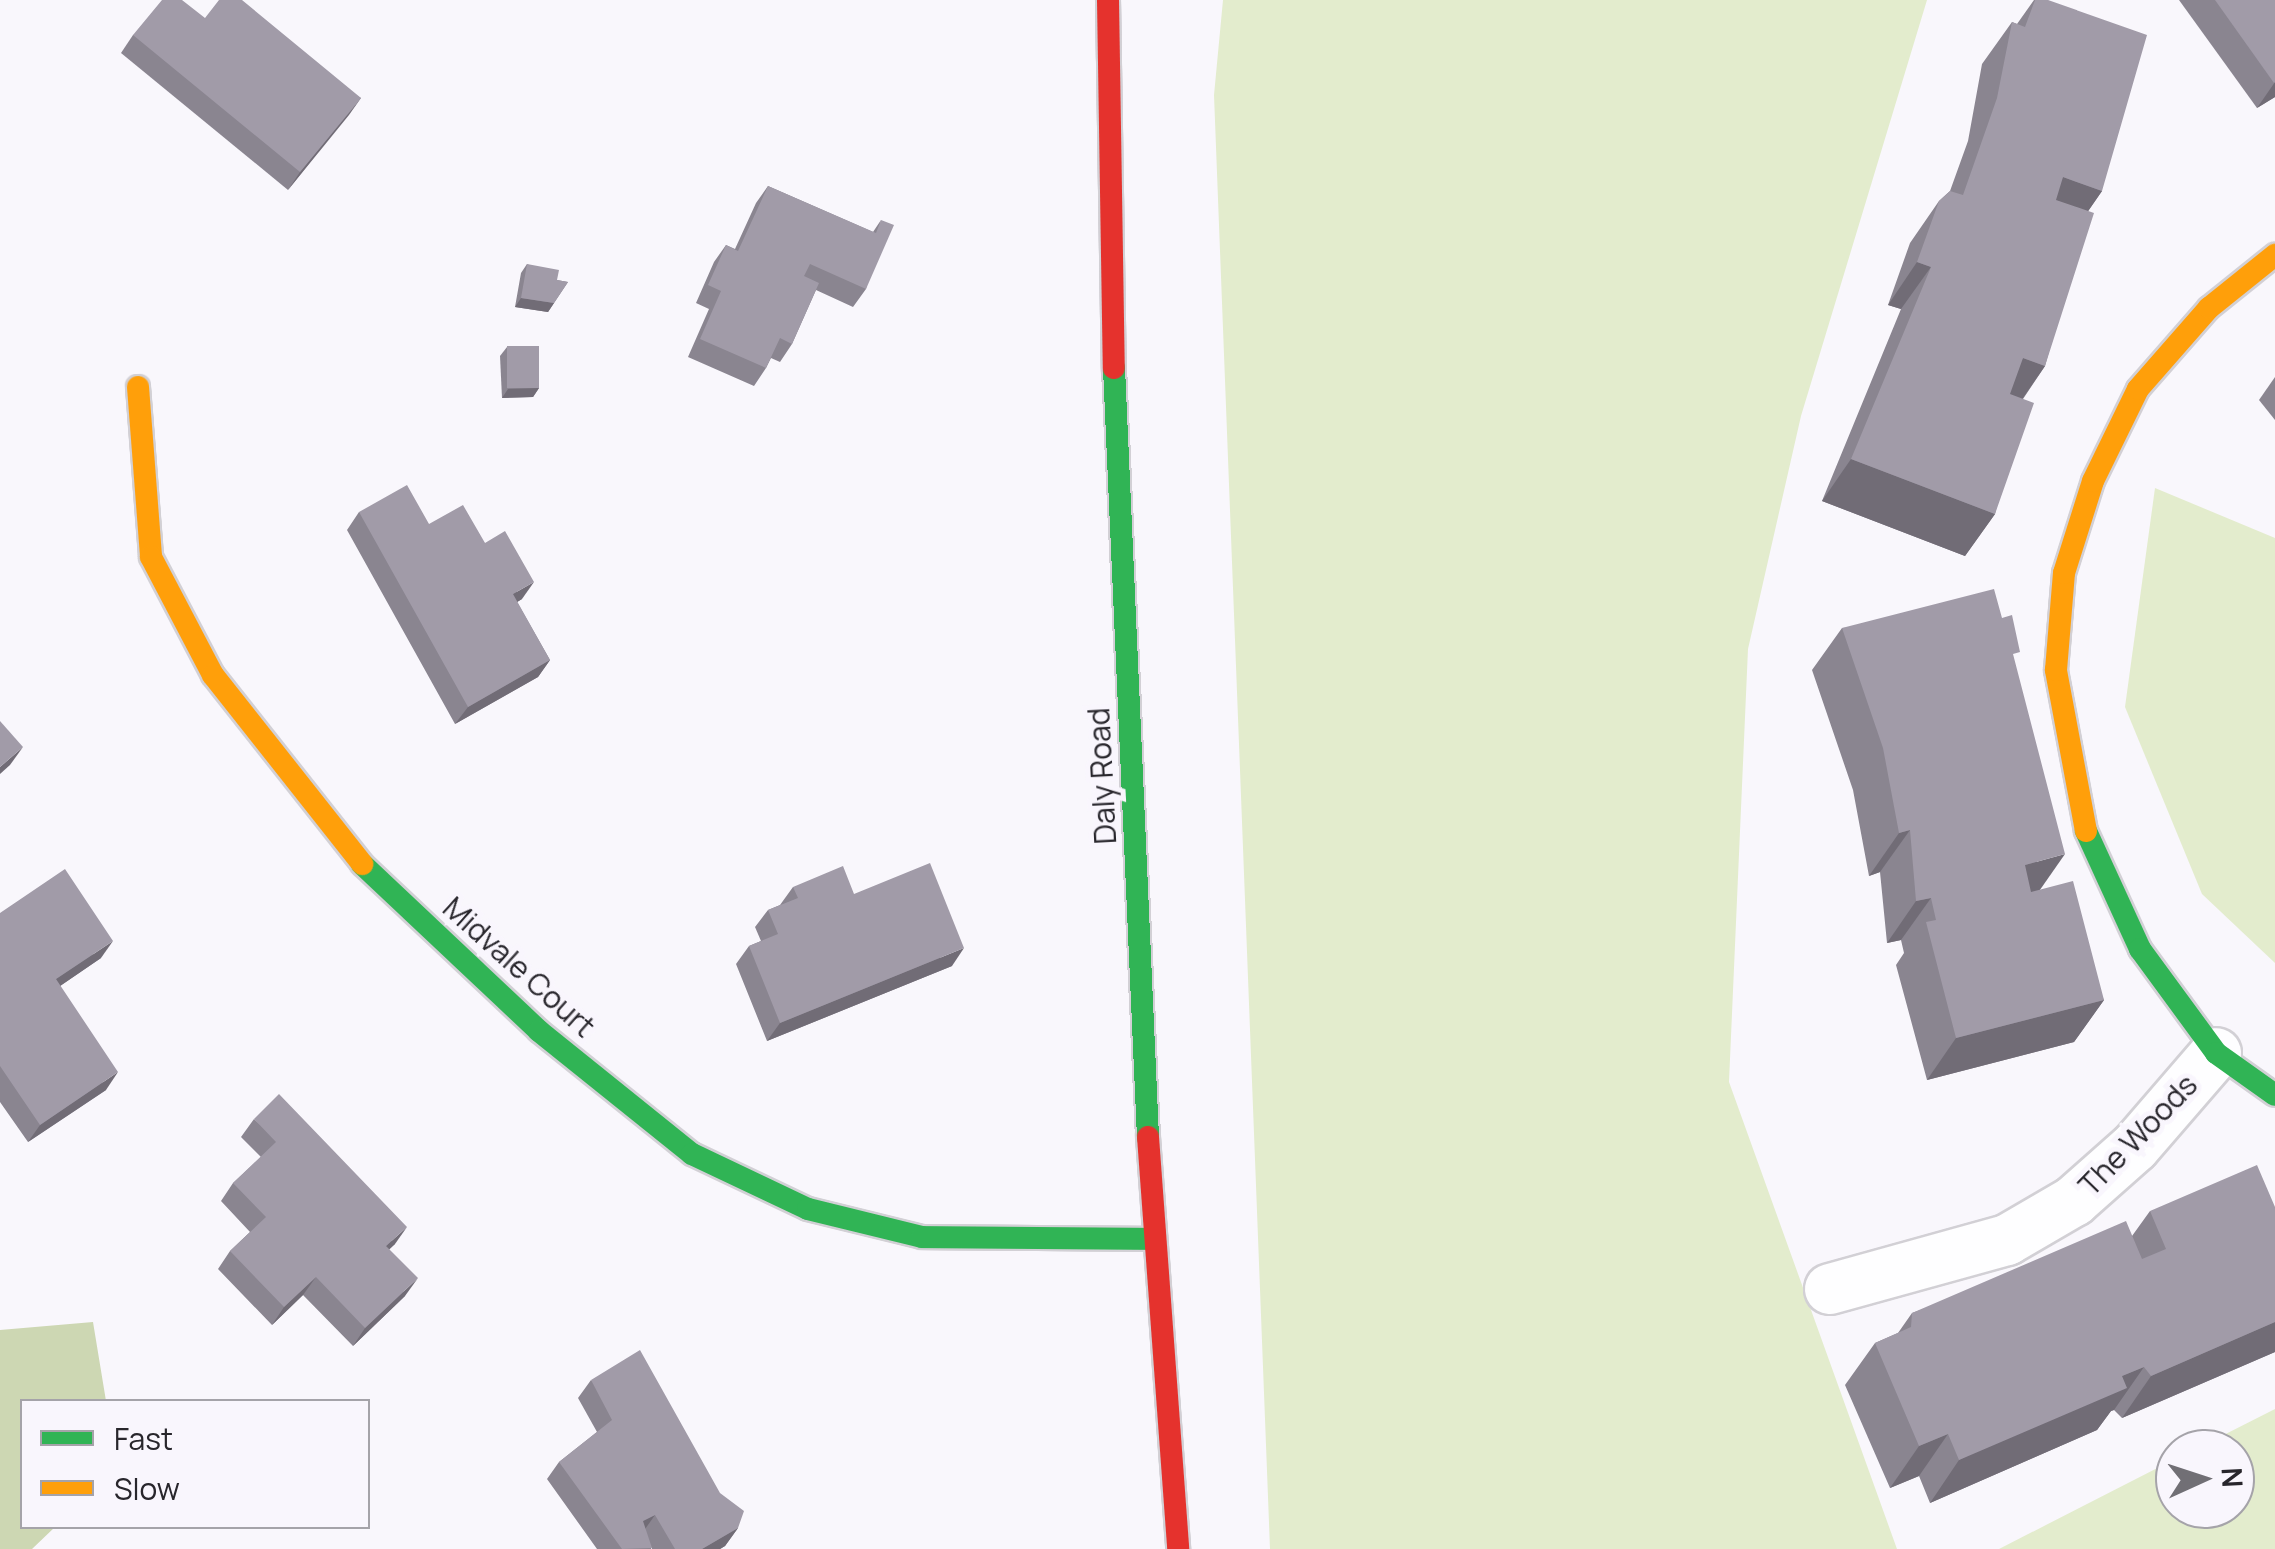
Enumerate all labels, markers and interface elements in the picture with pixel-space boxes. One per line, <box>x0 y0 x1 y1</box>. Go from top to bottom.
street label: Daly Road <box>1080 707 1124 845</box>
street label: Midvale Court <box>436 890 602 1044</box>
street label: The Woods <box>2071 1067 2205 1203</box>
legend <box>20 1399 370 1529</box>
text: Fast <box>114 1418 173 1459</box>
north arrow <box>2155 1429 2255 1529</box>
text: N <box>2213 1466 2252 1489</box>
text: Slow <box>114 1468 180 1509</box>

